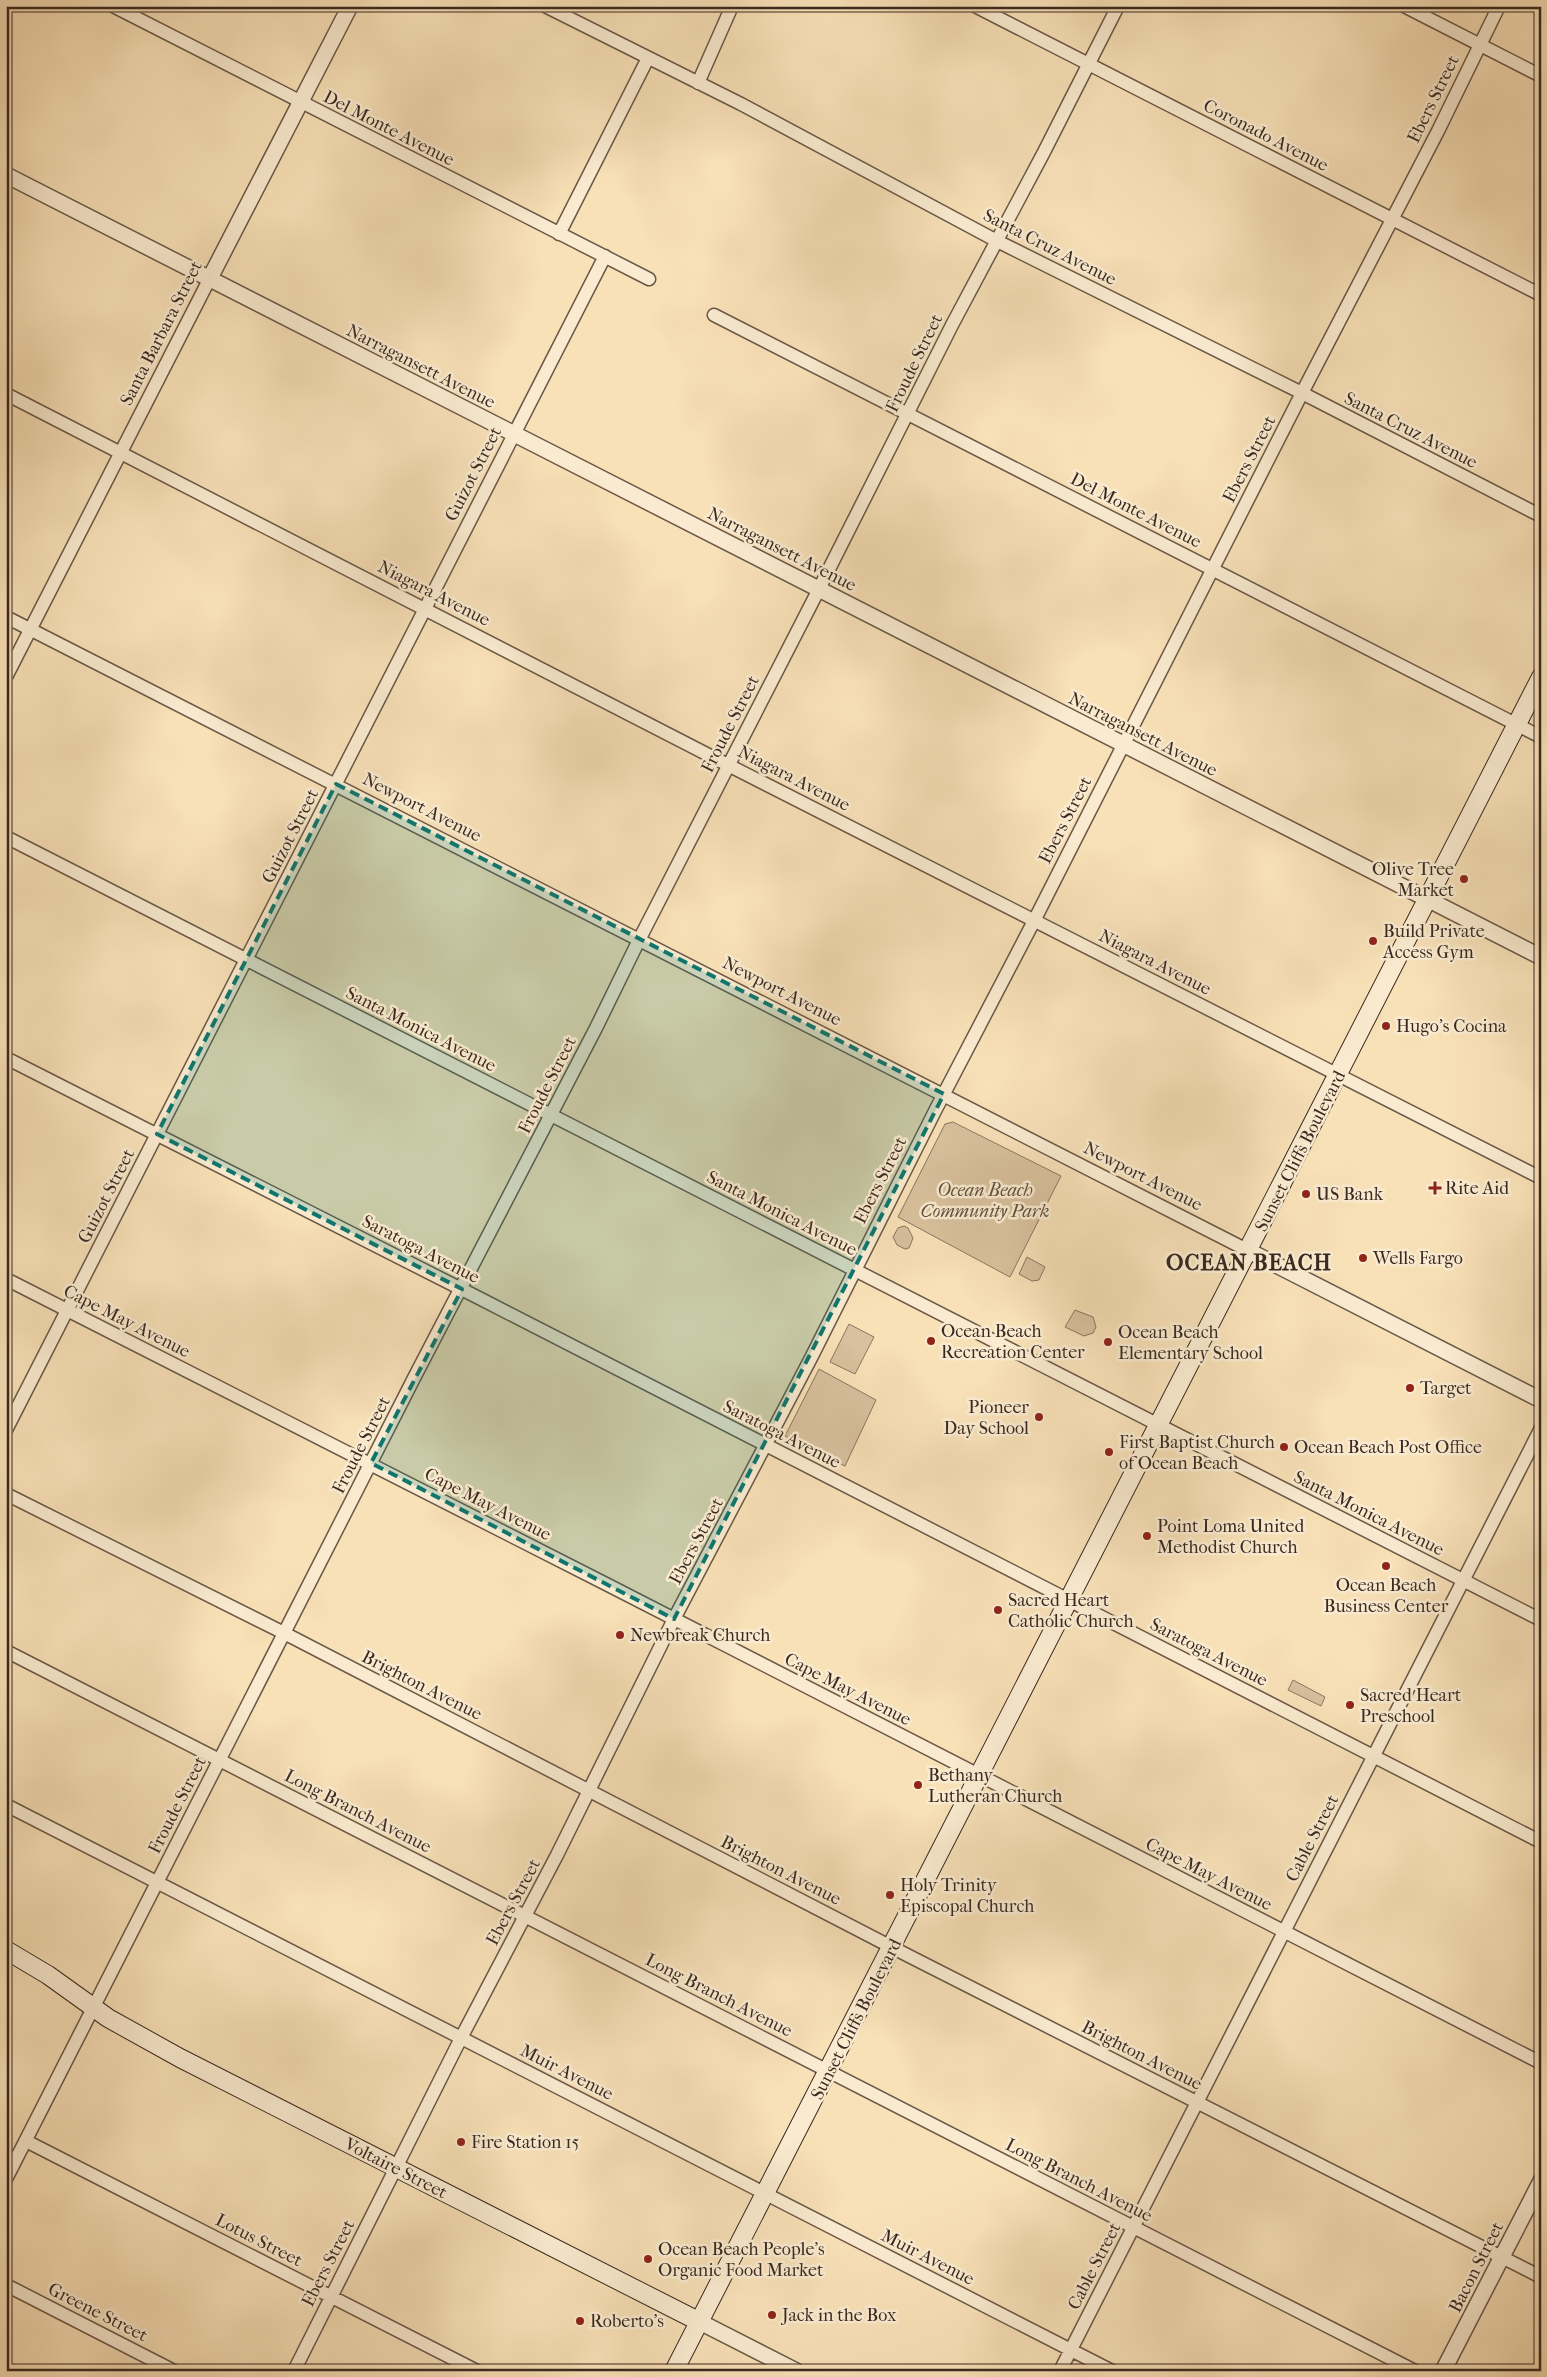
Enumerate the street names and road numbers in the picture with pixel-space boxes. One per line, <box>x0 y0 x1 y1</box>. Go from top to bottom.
street label: Ebers Street <box>1403 51 1464 147</box>
street label: Del Monte Avenue <box>320 86 458 171</box>
street label: Coronado Avenue <box>1200 95 1332 176</box>
street label: Santa Cruz Avenue <box>980 205 1120 290</box>
street label: Santa Barbara Street <box>116 257 207 409</box>
street label: Froude Street <box>882 310 947 416</box>
street label: Narragansett Avenue <box>343 320 499 413</box>
street label: Santa Cruz Avenue <box>1341 388 1481 473</box>
street label: Ebers Street <box>1219 412 1281 506</box>
street label: Guizot Street <box>441 423 506 525</box>
street label: Del Monte Avenue <box>1067 468 1205 553</box>
street label: Narragansett Avenue <box>704 503 860 596</box>
street label: Niagara Avenue <box>374 556 493 631</box>
street label: Froude Street <box>697 672 764 776</box>
street label: Narragansett Avenue <box>1065 688 1221 781</box>
street label: Niagara Avenue <box>734 741 853 816</box>
street label: Newport Avenue <box>359 768 485 846</box>
street label: Ebers Street <box>1035 773 1097 867</box>
street label: Guizot Street <box>258 785 323 887</box>
street label: Niagara Avenue <box>1095 925 1214 1000</box>
street label: Newport Avenue <box>719 952 845 1030</box>
street label: Santa Monica Avenue <box>342 982 499 1076</box>
street label: Froude Street <box>514 1033 581 1137</box>
street label: Sunset Cliffs Boulevard <box>1251 1067 1350 1235</box>
street label: Ebers Street <box>850 1133 912 1227</box>
street label: Newport Avenue <box>1080 1137 1206 1215</box>
street label: Guizot Street <box>74 1145 139 1247</box>
street label: Santa Monica Avenue <box>703 1166 860 1260</box>
street label: Saratoga Avenue <box>359 1211 483 1288</box>
street label: Cape May Avenue <box>60 1281 194 1362</box>
street label: Froude Street <box>328 1393 395 1497</box>
street label: Saratoga Avenue <box>720 1396 844 1473</box>
street label: Cape May Avenue <box>421 1464 555 1545</box>
street label: Santa Monica Avenue <box>1290 1466 1447 1560</box>
street label: Ebers Street <box>665 1494 728 1588</box>
street label: Saratoga Avenue <box>1147 1614 1271 1691</box>
street label: Brighton Avenue <box>358 1646 485 1725</box>
street label: Cape May Avenue <box>781 1649 915 1730</box>
street label: Froude Street <box>144 1753 211 1857</box>
street label: Long Branch Avenue <box>281 1765 435 1858</box>
street label: Cable Street <box>1282 1791 1344 1885</box>
street label: Brighton Avenue <box>717 1831 844 1910</box>
street label: Cape May Avenue <box>1142 1834 1276 1915</box>
street label: Ebers Street <box>482 1855 545 1949</box>
street label: Sunset Cliffs Boulevard <box>807 1935 906 2103</box>
street label: Long Branch Avenue <box>642 1949 796 2042</box>
street label: Brighton Avenue <box>1078 2016 1205 2095</box>
street label: Muir Avenue <box>517 2040 617 2105</box>
street label: Voltaire Street <box>340 2133 451 2204</box>
street label: Long Branch Avenue <box>1002 2134 1156 2227</box>
street label: Lotus Street <box>212 2210 306 2272</box>
street label: Ebers Street <box>298 2216 360 2310</box>
street label: Bacon Street <box>1445 2218 1508 2316</box>
street label: Cable Street <box>1064 2219 1126 2313</box>
street label: Muir Avenue <box>878 2225 978 2290</box>
street label: Greene Street <box>45 2278 151 2347</box>

